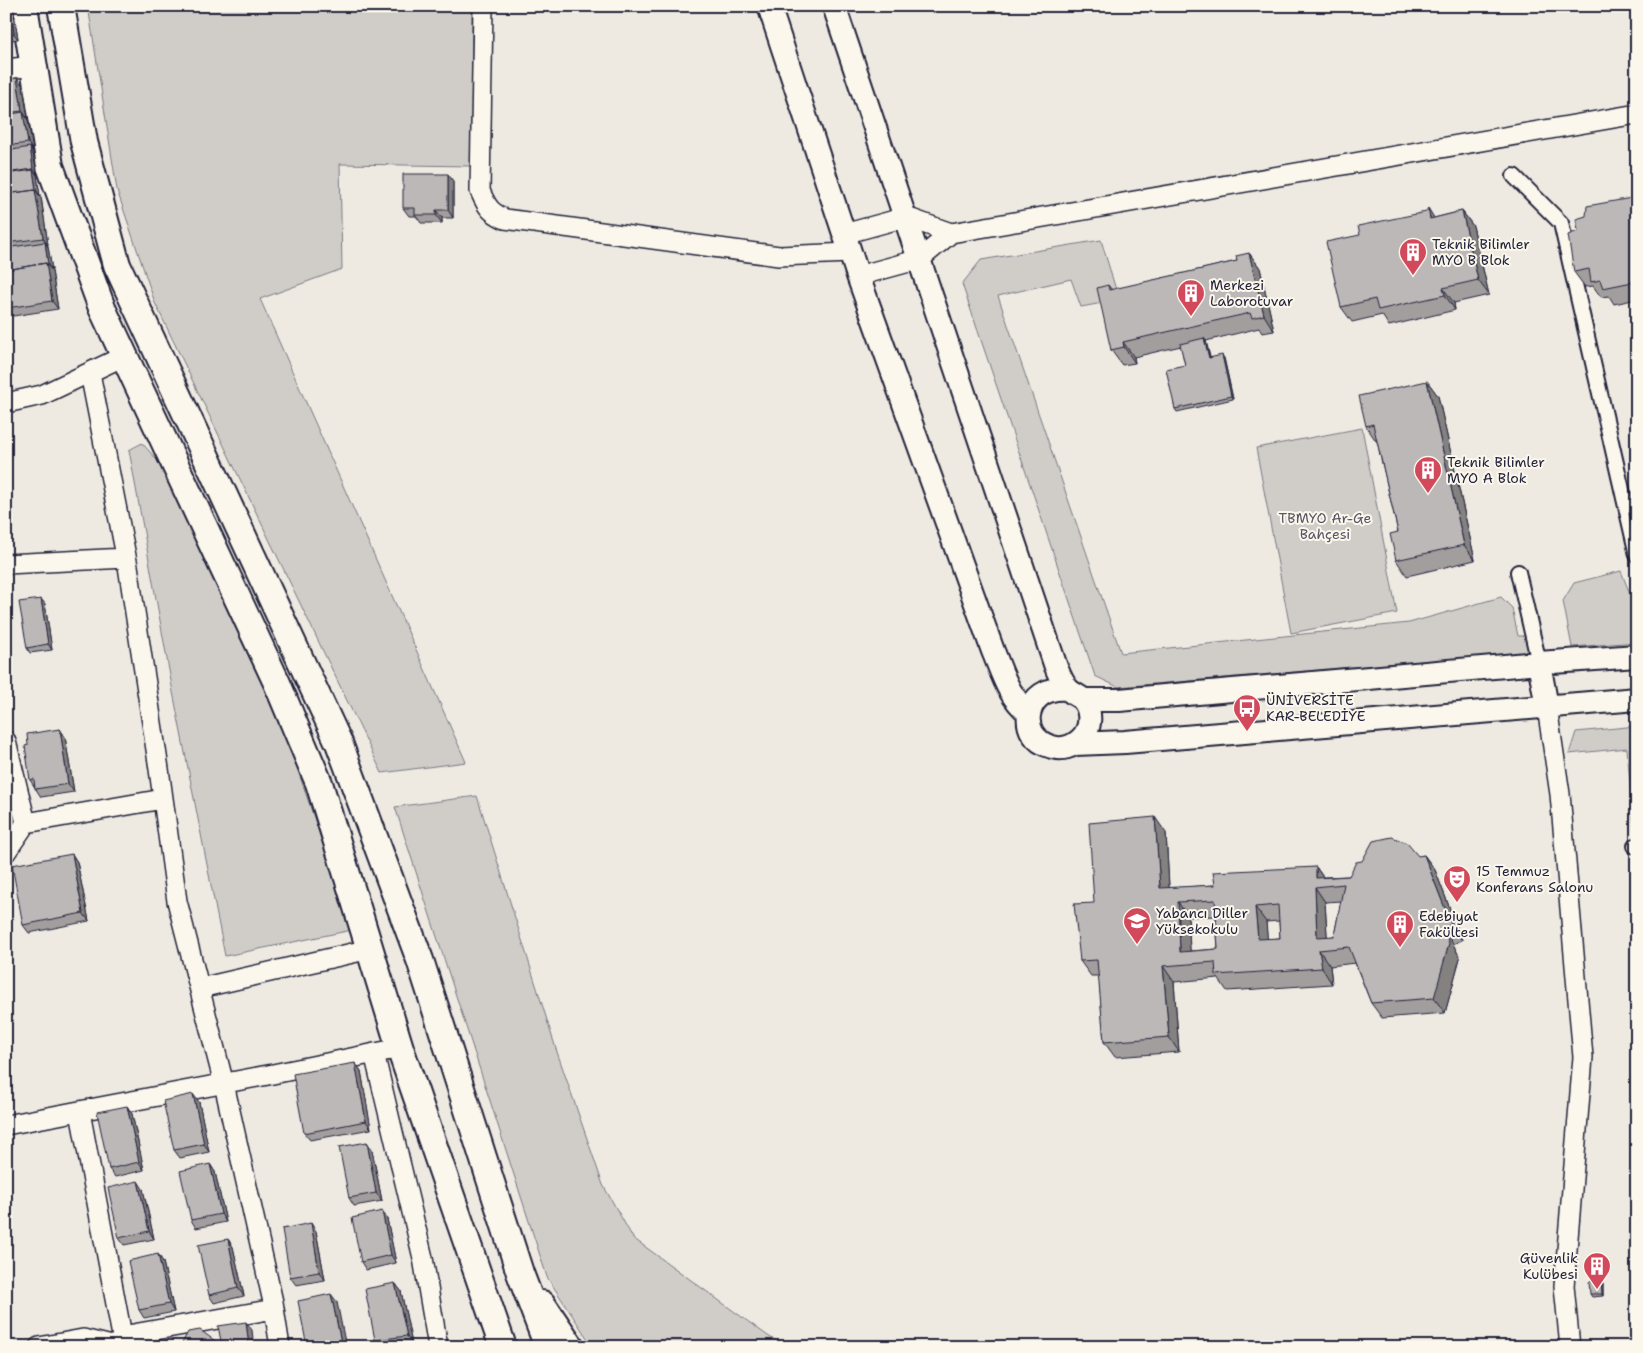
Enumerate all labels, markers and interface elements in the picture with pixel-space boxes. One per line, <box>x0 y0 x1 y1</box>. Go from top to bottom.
place label: Teknik Bilimler MYO B Blok <box>1432 235 1530 269</box>
building icon: Teknik Bilimler MYO B Blok <box>1398 237 1428 276</box>
place label: Merkezi Laborotuvar <box>1210 276 1294 310</box>
building icon: Merkezi Laborotuvar <box>1176 278 1206 317</box>
place label: Teknik Bilimler MYO A Blok <box>1447 453 1545 487</box>
building icon: Teknik Bilimler MYO A Blok <box>1413 455 1443 494</box>
park label: TBMYO Ar-Ge Bahçesi <box>1279 509 1371 543</box>
place label: ÜNİVERSİTE KAR-BELEDİYE <box>1266 691 1366 725</box>
bus stop icon: ÜNİVERSİTE KAR-BELEDİYE <box>1232 693 1262 732</box>
place label: 15 Temmuz Konferans Salonu <box>1476 862 1593 896</box>
theatre icon: 15 Temmuz Konferans Salonu <box>1442 864 1472 903</box>
place label: Yabancı Diller Yüksekokulu <box>1156 904 1248 938</box>
school or university icon: Yabancı Diller Yüksekokulu <box>1122 906 1152 945</box>
place label: Edebiyat Fakültesi <box>1419 907 1479 941</box>
building icon: Edebiyat Fakültesi <box>1385 909 1415 948</box>
place label: Güvenlik Kulübesi <box>1520 1249 1578 1283</box>
building icon: Güvenlik Kulübesi <box>1582 1251 1612 1290</box>

